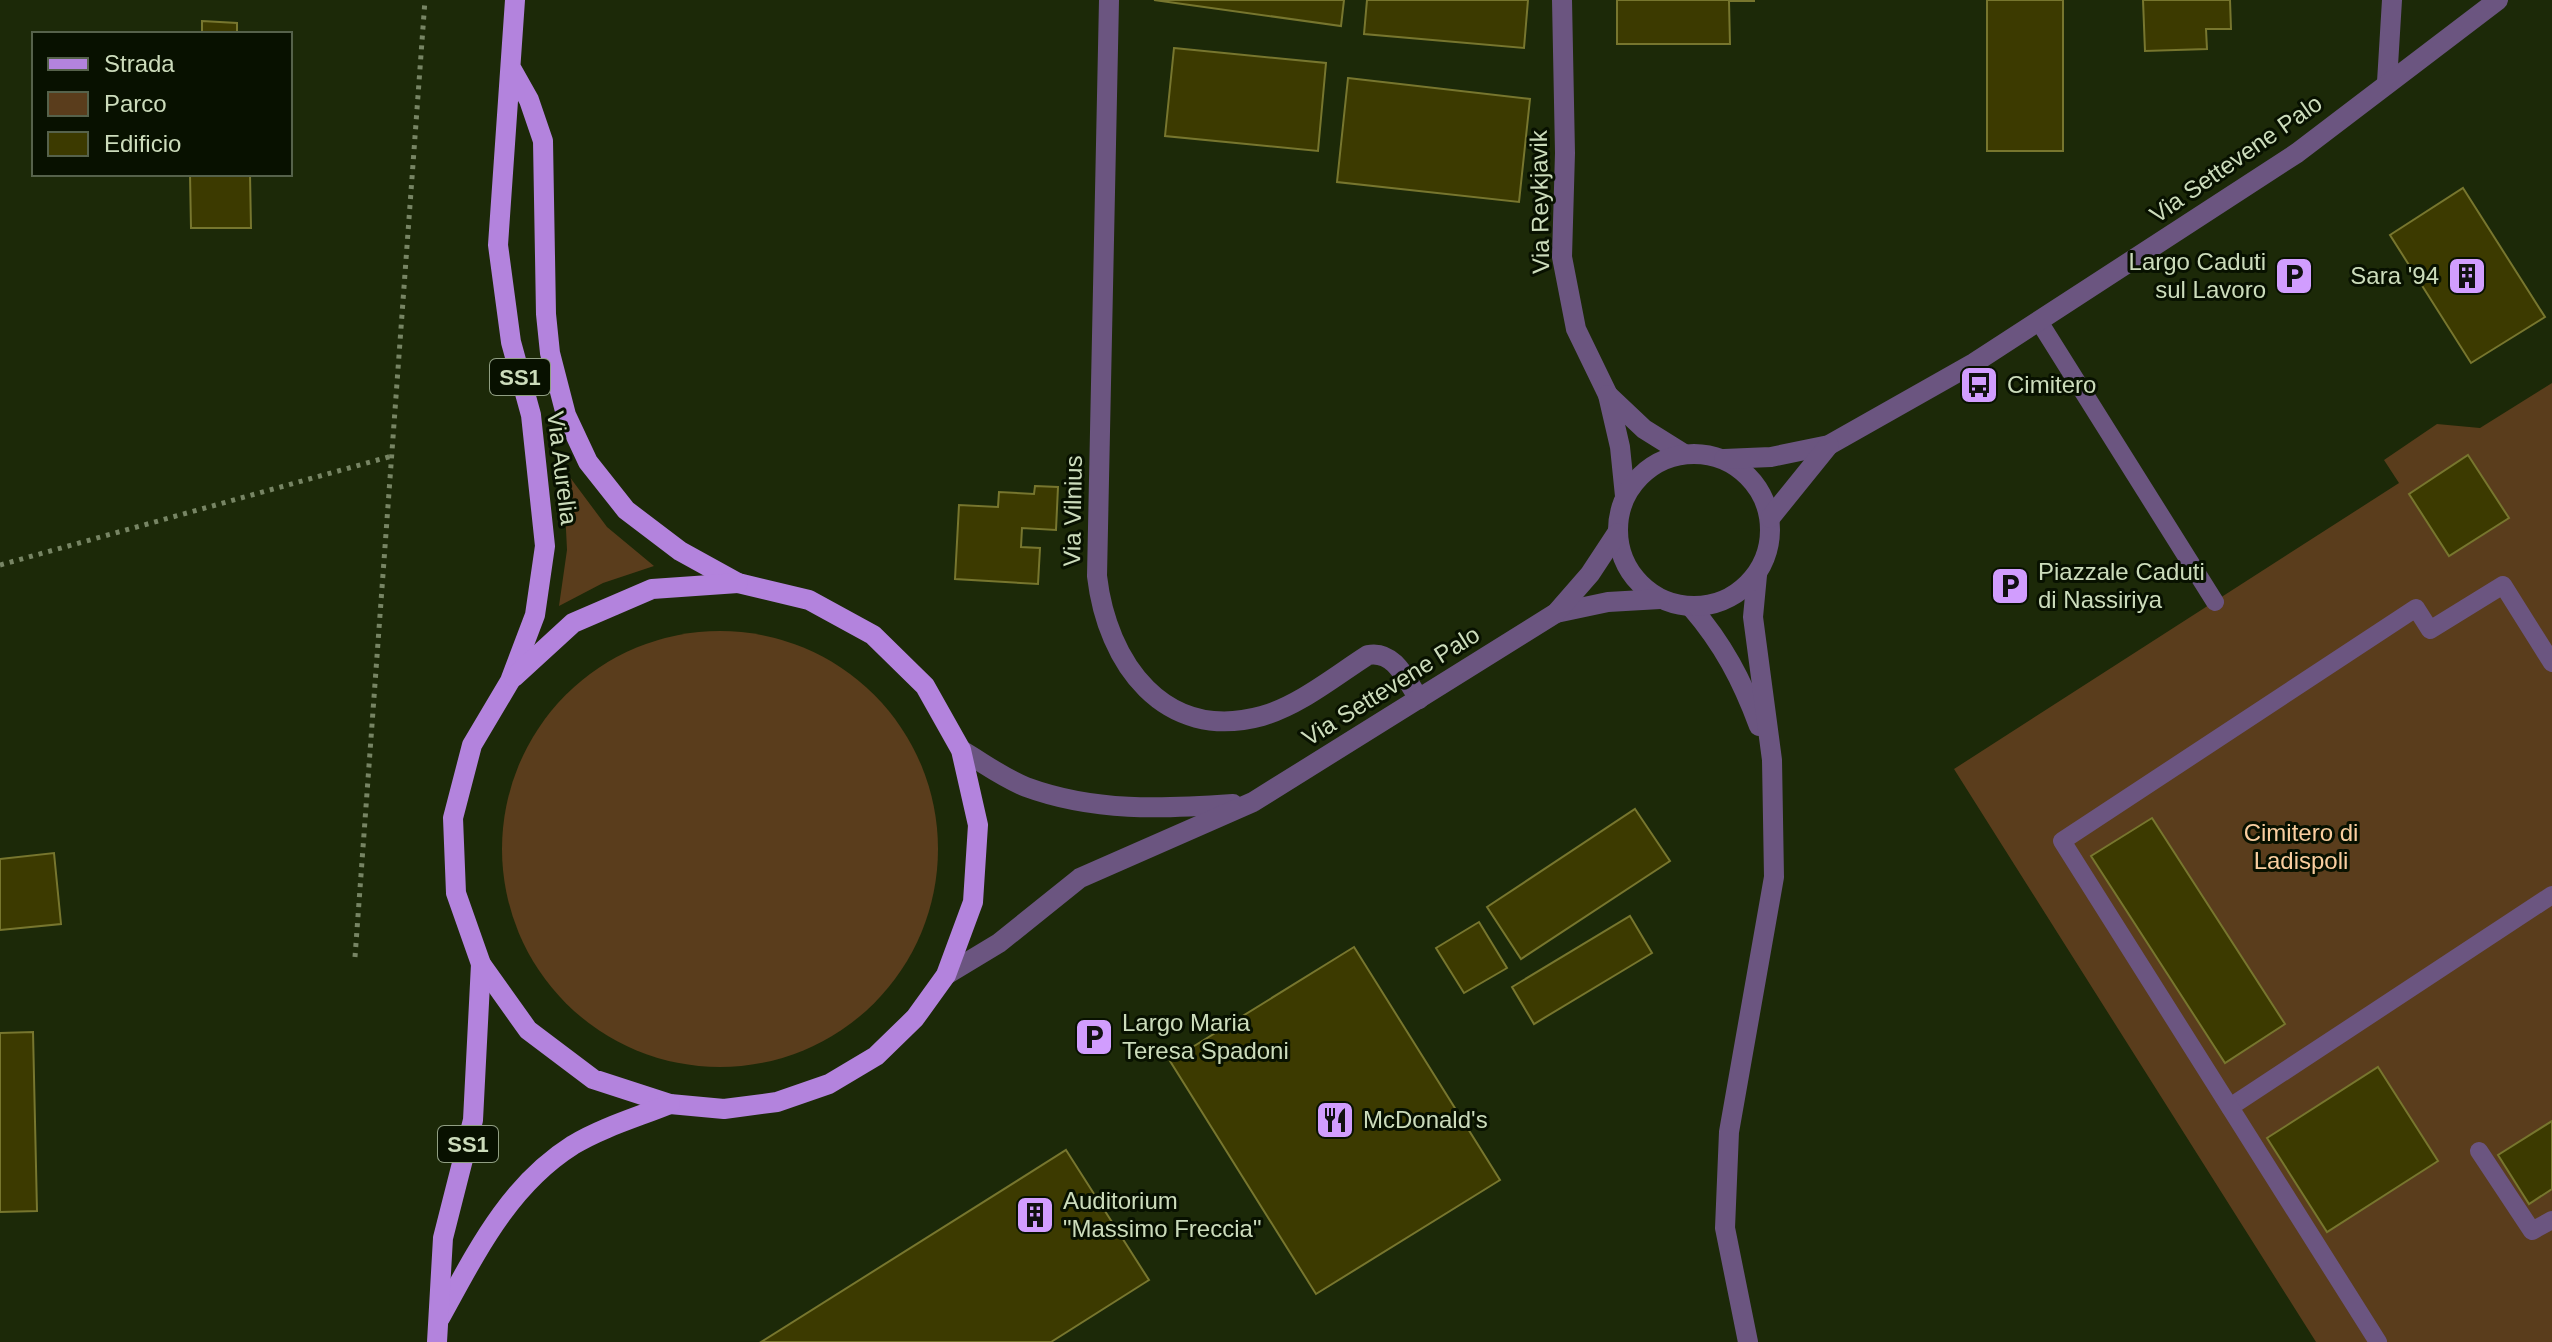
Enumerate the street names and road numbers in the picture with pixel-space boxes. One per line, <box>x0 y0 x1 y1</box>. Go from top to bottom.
street label: Via Settevene Palo <box>2145 89 2327 228</box>
street label: Via Reykjavik <box>1525 129 1554 274</box>
road number: SS1 <box>490 359 550 395</box>
street label: Via Aurelia <box>542 410 583 527</box>
street label: Via Vilnius <box>1058 455 1087 567</box>
street label: Via Settevene Palo <box>1297 620 1484 751</box>
road number: SS1 <box>438 1126 498 1162</box>

